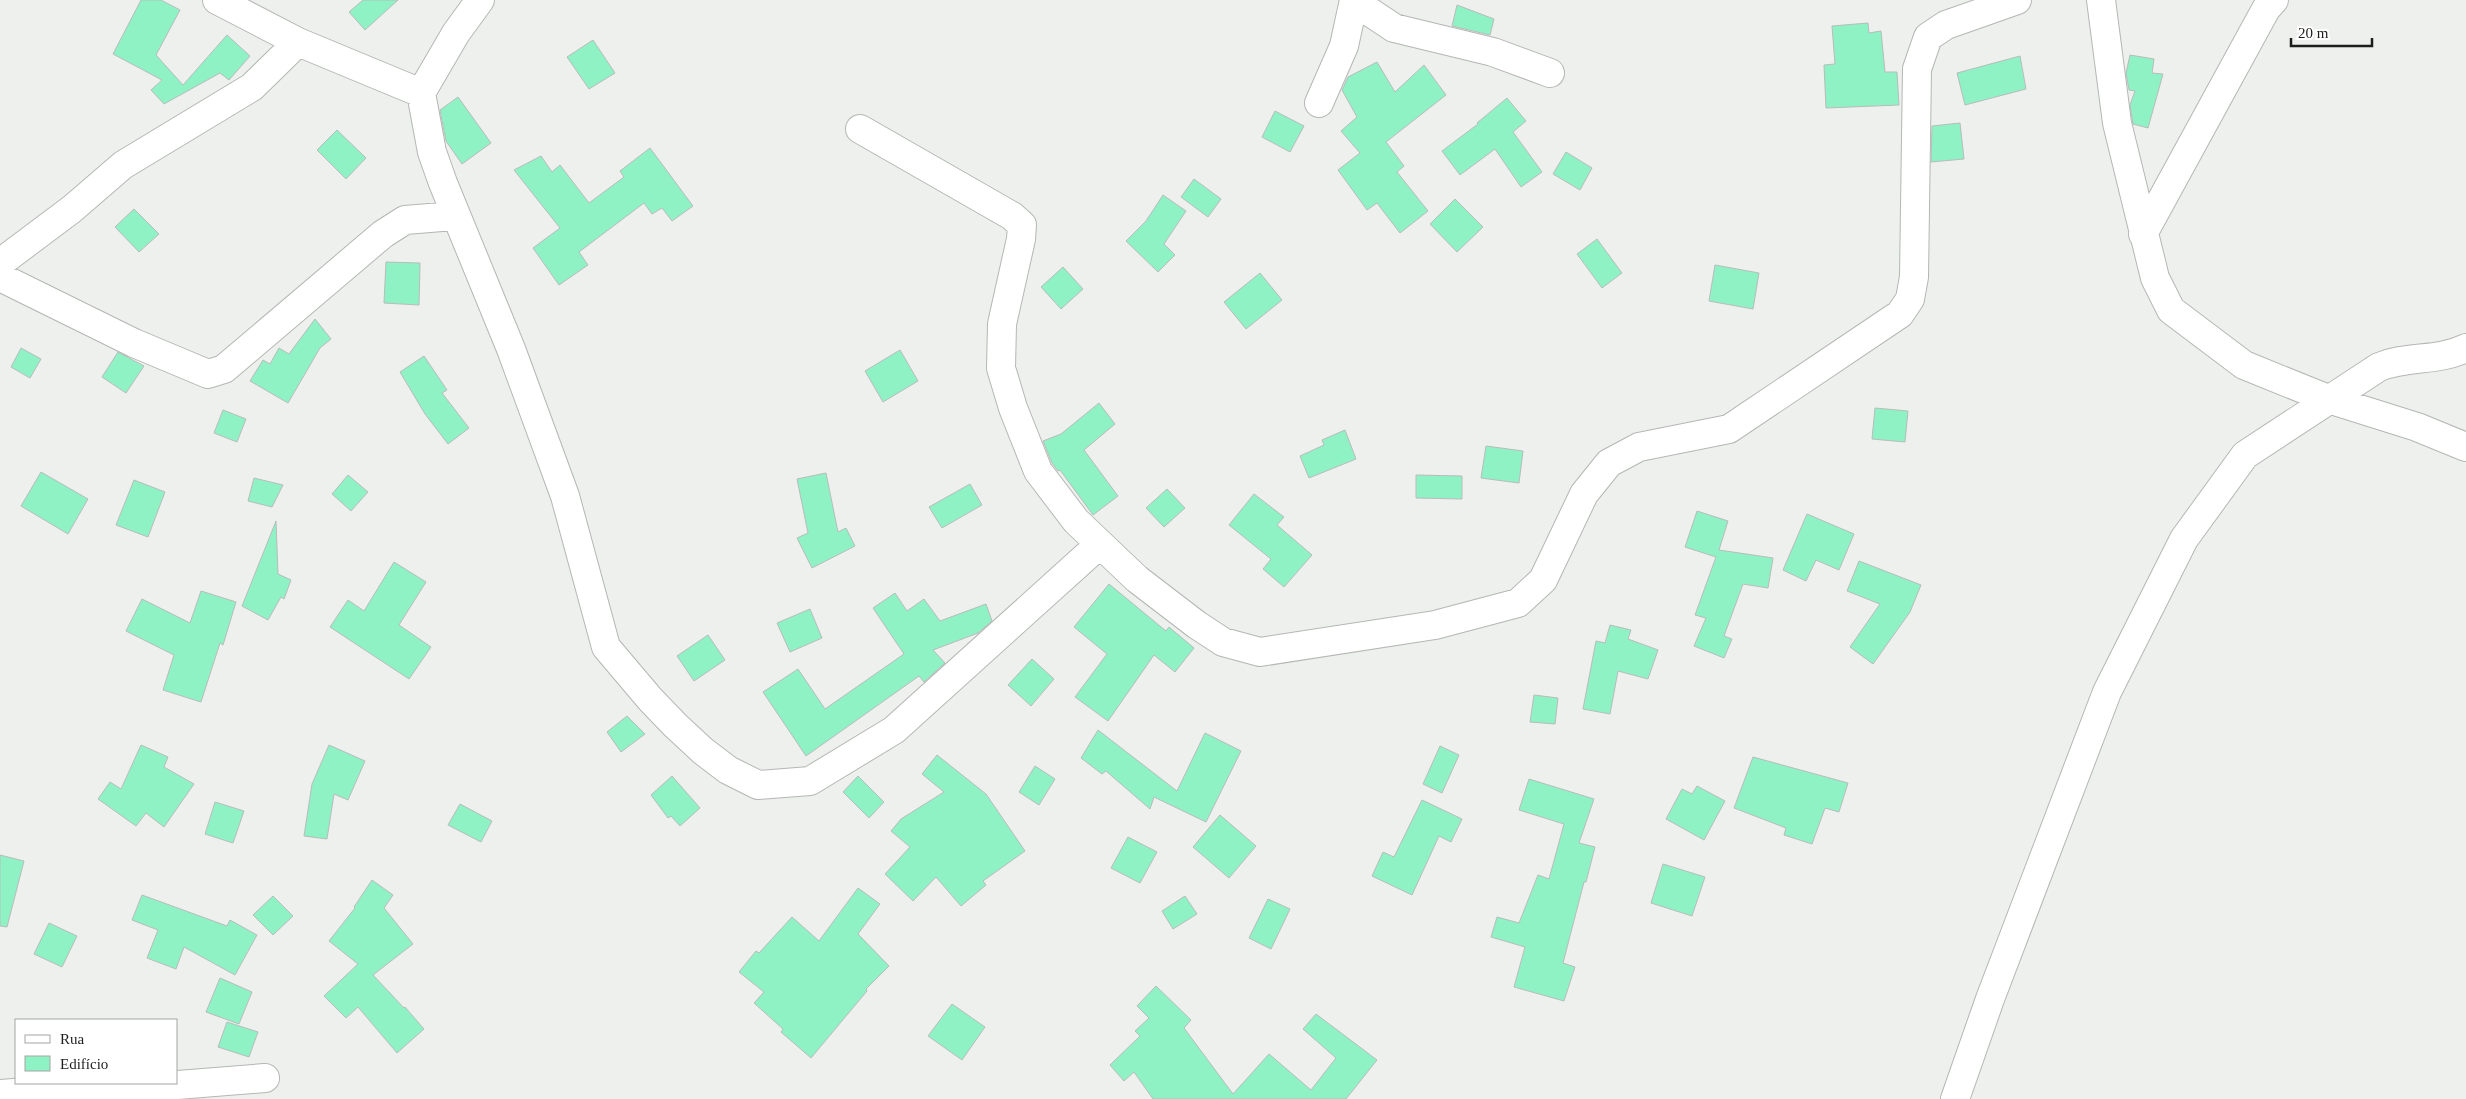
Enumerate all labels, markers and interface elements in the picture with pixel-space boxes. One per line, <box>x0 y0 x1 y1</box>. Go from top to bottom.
scale bar <box>2291 15 2372 47</box>
text: 20 m <box>2298 25 2329 41</box>
legend <box>15 1019 178 1084</box>
text: Rua <box>60 1031 85 1047</box>
text: Edifício <box>60 1056 108 1072</box>

